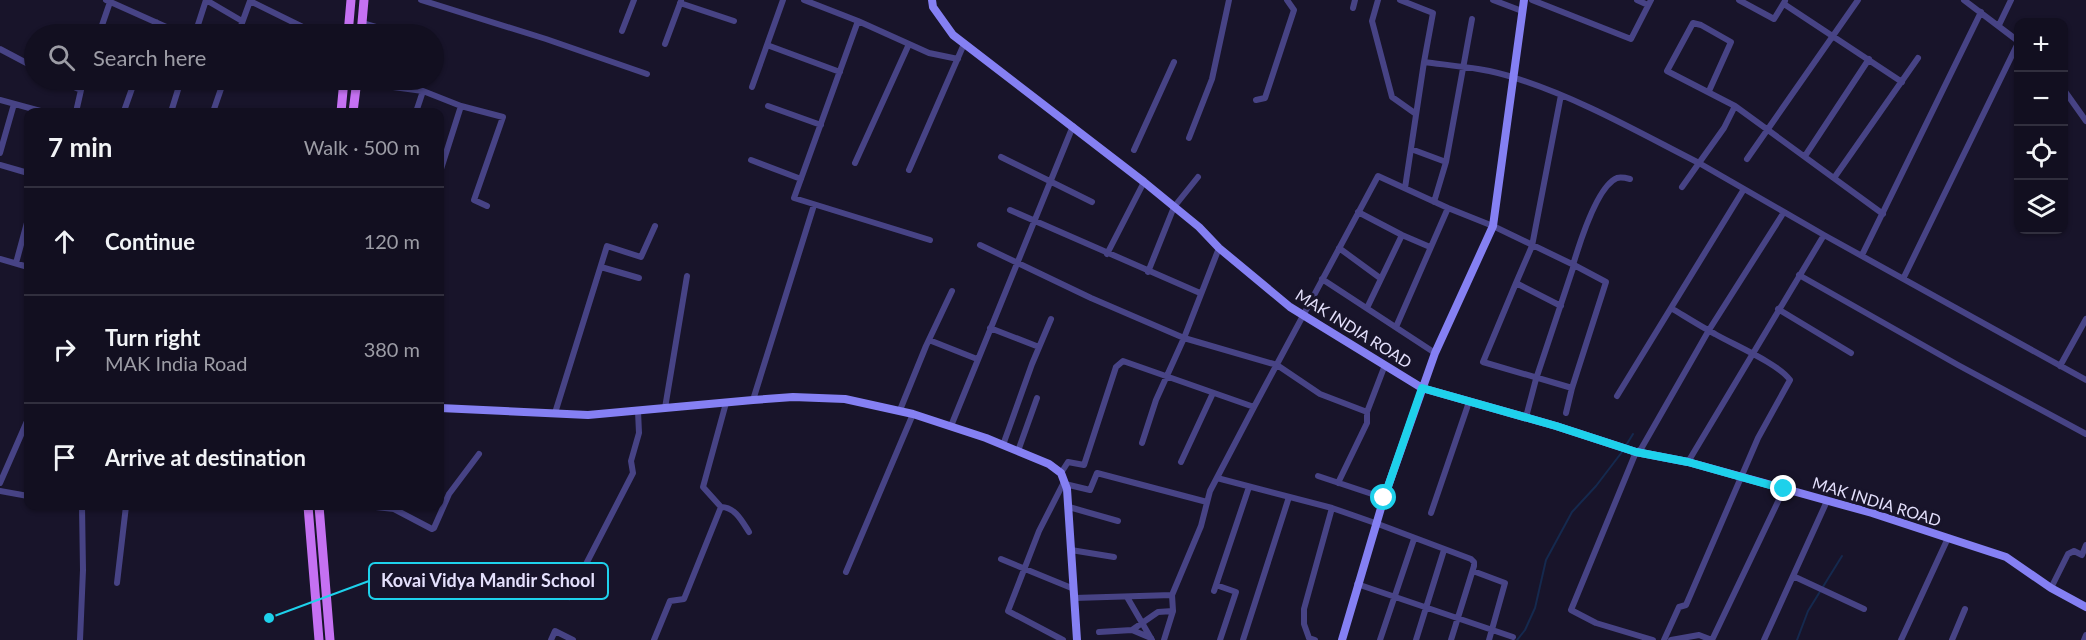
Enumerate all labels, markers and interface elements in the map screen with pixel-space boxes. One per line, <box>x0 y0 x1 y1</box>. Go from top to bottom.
map controls <box>2014 18 2068 234</box>
button: + <box>2014 18 2068 72</box>
search box <box>24 24 444 90</box>
icon: search <box>45 41 78 74</box>
text: Search here <box>93 44 206 71</box>
button: − <box>2014 72 2068 126</box>
button: locate <box>2014 126 2068 180</box>
text: 7 min <box>48 131 112 163</box>
text: Walk · 500 m <box>304 135 420 159</box>
button: layers <box>2014 180 2068 234</box>
icon: ahead <box>48 225 81 258</box>
text: Continue <box>105 228 195 255</box>
text: 120 m <box>364 229 420 253</box>
street label: MAK INDIA ROAD <box>1292 285 1416 371</box>
text: Turn right <box>105 324 200 351</box>
icon: right <box>48 333 81 366</box>
text: 380 m <box>364 337 420 361</box>
text: MAK India Road <box>105 351 248 375</box>
icon: arrive <box>48 441 81 474</box>
text: Arrive at destination <box>105 444 306 471</box>
street label: MAK INDIA ROAD <box>1810 472 1944 530</box>
route end <box>1770 475 1796 501</box>
route start <box>1370 484 1396 510</box>
callout: Kovai Vidya Mandir School <box>369 563 608 599</box>
text: Kovai Vidya Mandir School <box>381 569 595 591</box>

